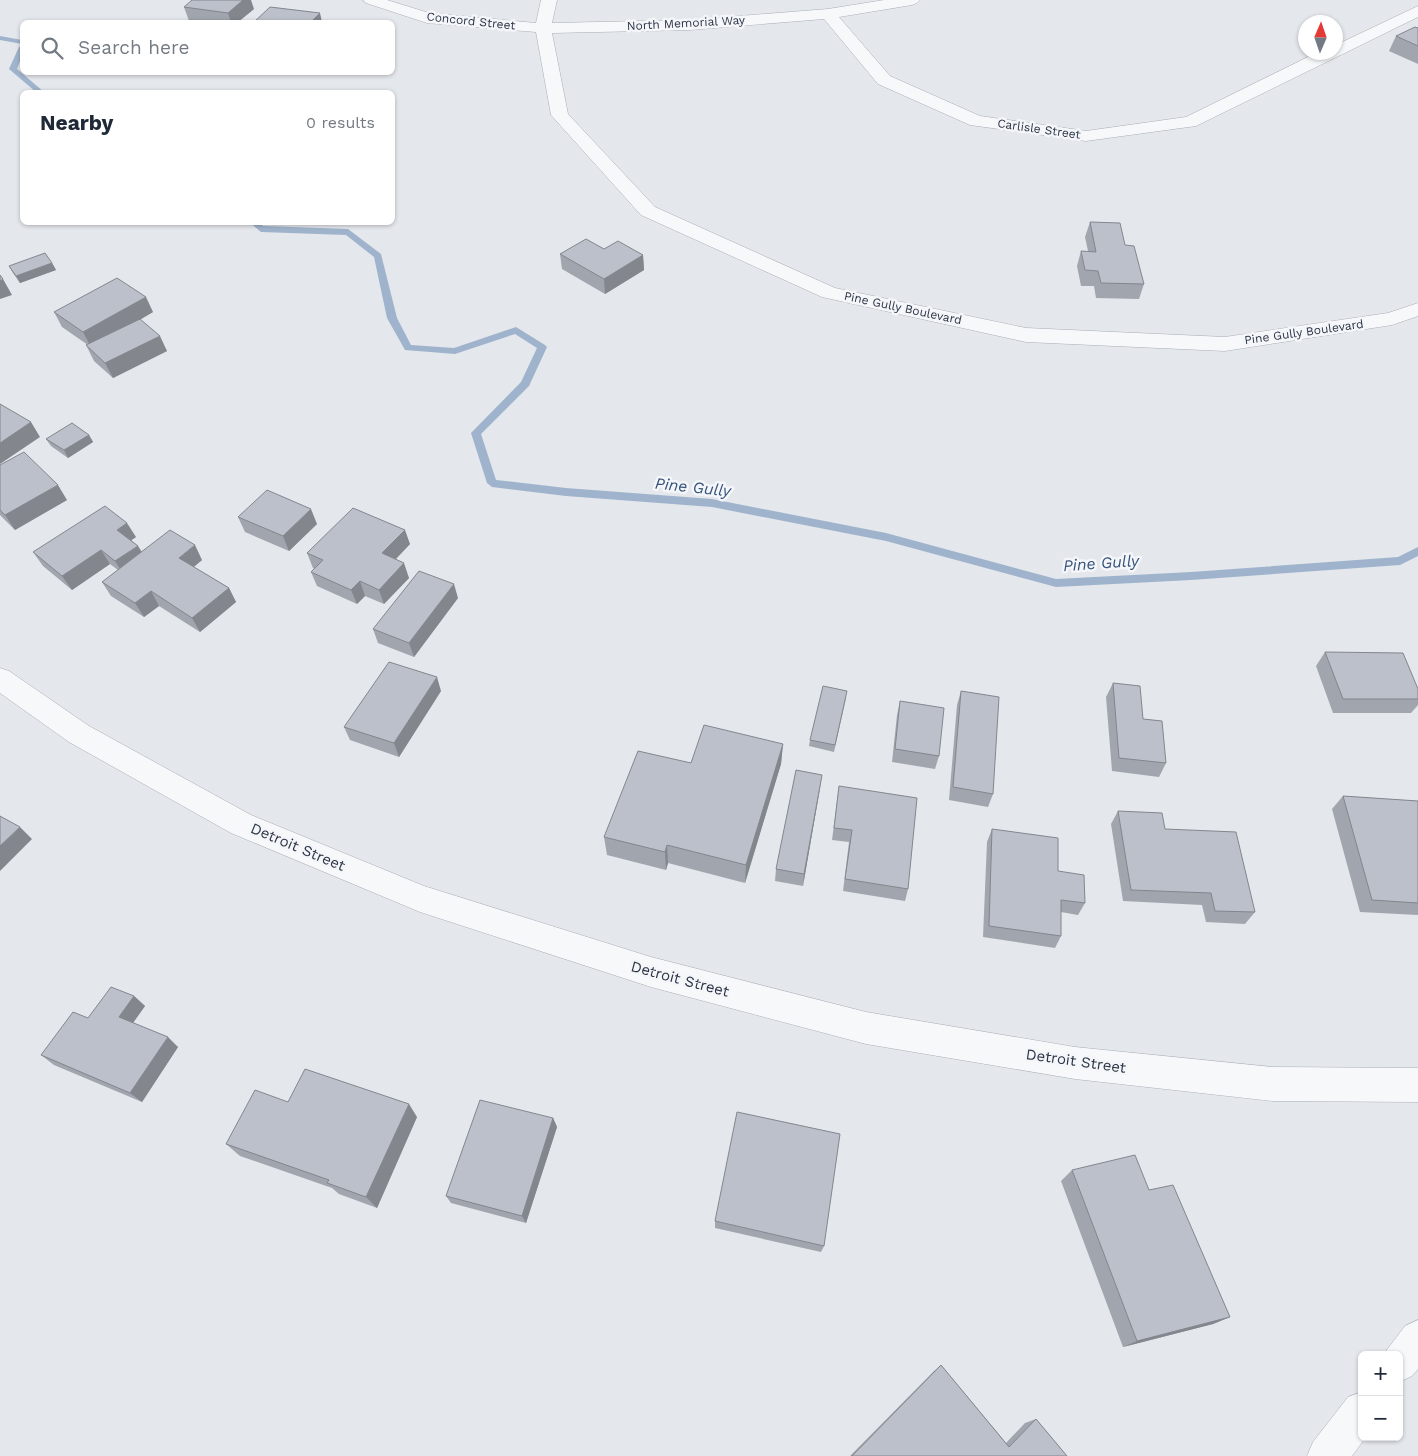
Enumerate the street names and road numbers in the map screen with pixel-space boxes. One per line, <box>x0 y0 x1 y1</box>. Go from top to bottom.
street label: Concord Street <box>426 9 516 33</box>
street label: North Memorial Way <box>627 13 746 33</box>
street label: Carlisle Street <box>996 116 1082 142</box>
street label: Pine Gully Boulevard <box>843 289 963 327</box>
street label: Pine Gully Boulevard <box>1244 317 1364 347</box>
street label: Detroit Street <box>248 819 349 875</box>
street label: Detroit Street <box>629 957 732 1001</box>
street label: Detroit Street <box>1025 1045 1128 1077</box>

